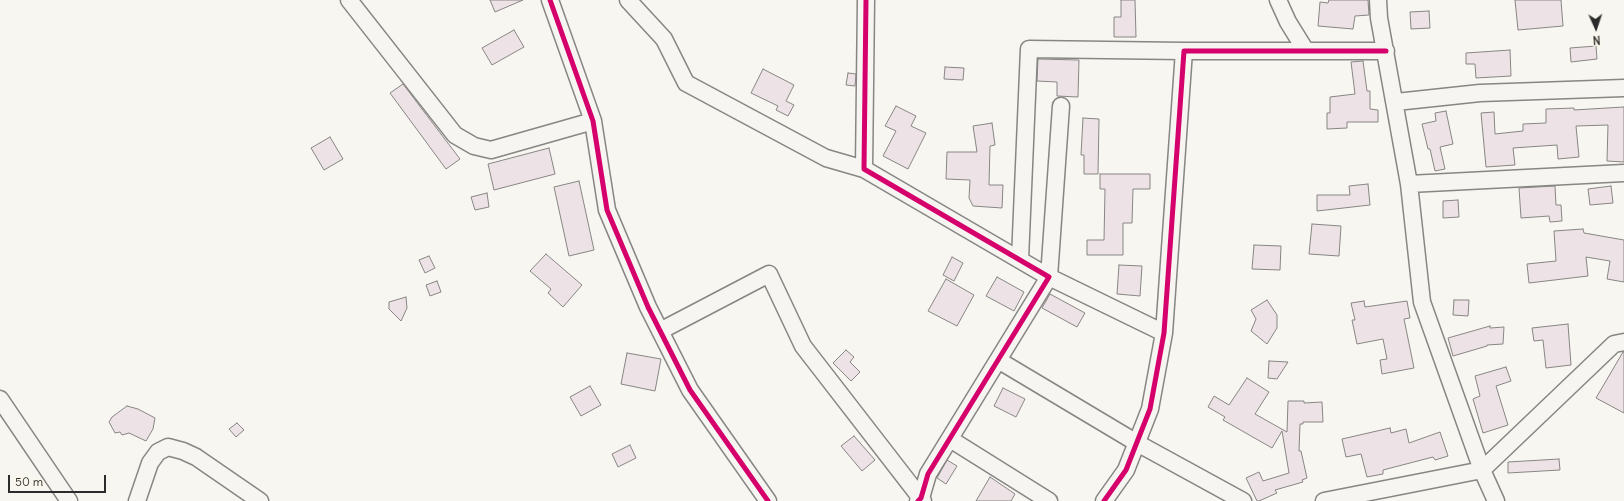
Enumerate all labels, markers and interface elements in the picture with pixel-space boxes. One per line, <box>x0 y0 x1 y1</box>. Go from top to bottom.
north arrow <box>1576 8 1616 48</box>
text: N <box>1592 33 1601 47</box>
scale bar <box>10 467 108 493</box>
text: 50 m <box>15 474 43 489</box>

